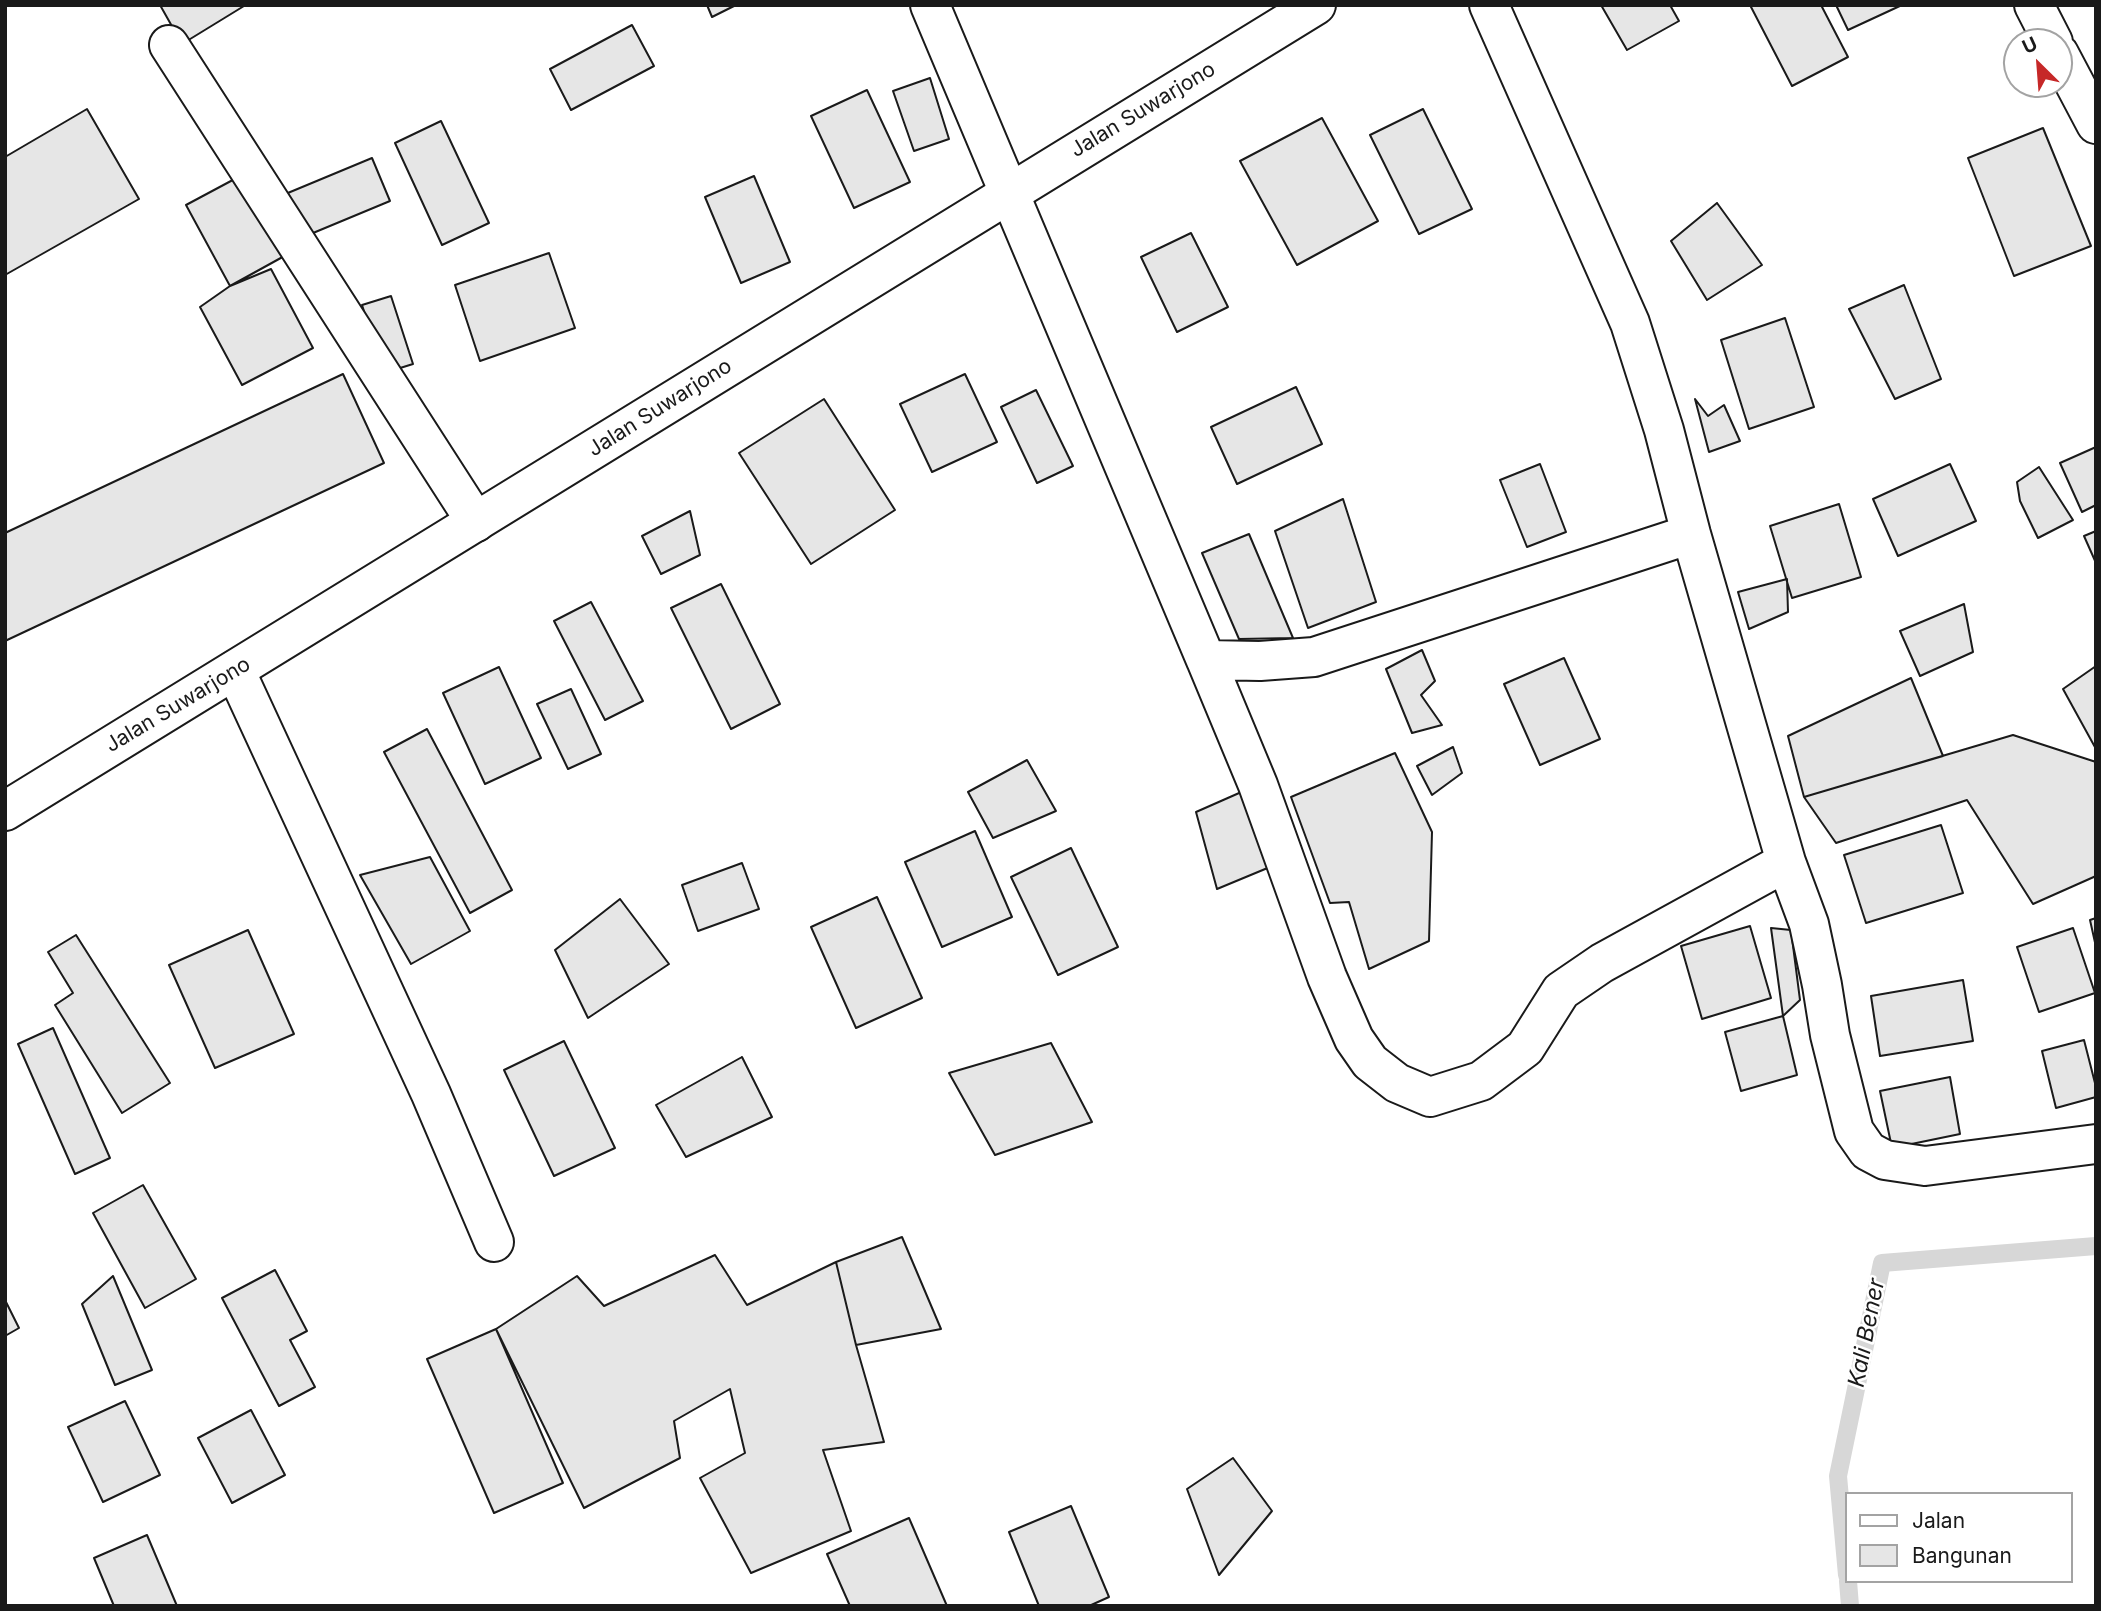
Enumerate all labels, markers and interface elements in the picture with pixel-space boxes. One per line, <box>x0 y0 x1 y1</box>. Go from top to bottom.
north arrow <box>2003 28 2073 98</box>
text: U <box>2019 32 2041 59</box>
street label: Jalan Suwarjono <box>1066 57 1220 163</box>
street label: Jalan Suwarjono <box>583 354 737 462</box>
street label: Jalan Suwarjono <box>101 652 255 758</box>
water label: Kali Bener <box>1843 1276 1891 1390</box>
legend <box>1846 1492 2073 1583</box>
text: Jalan <box>1912 1508 1965 1533</box>
text: Bangunan <box>1912 1543 2012 1568</box>

